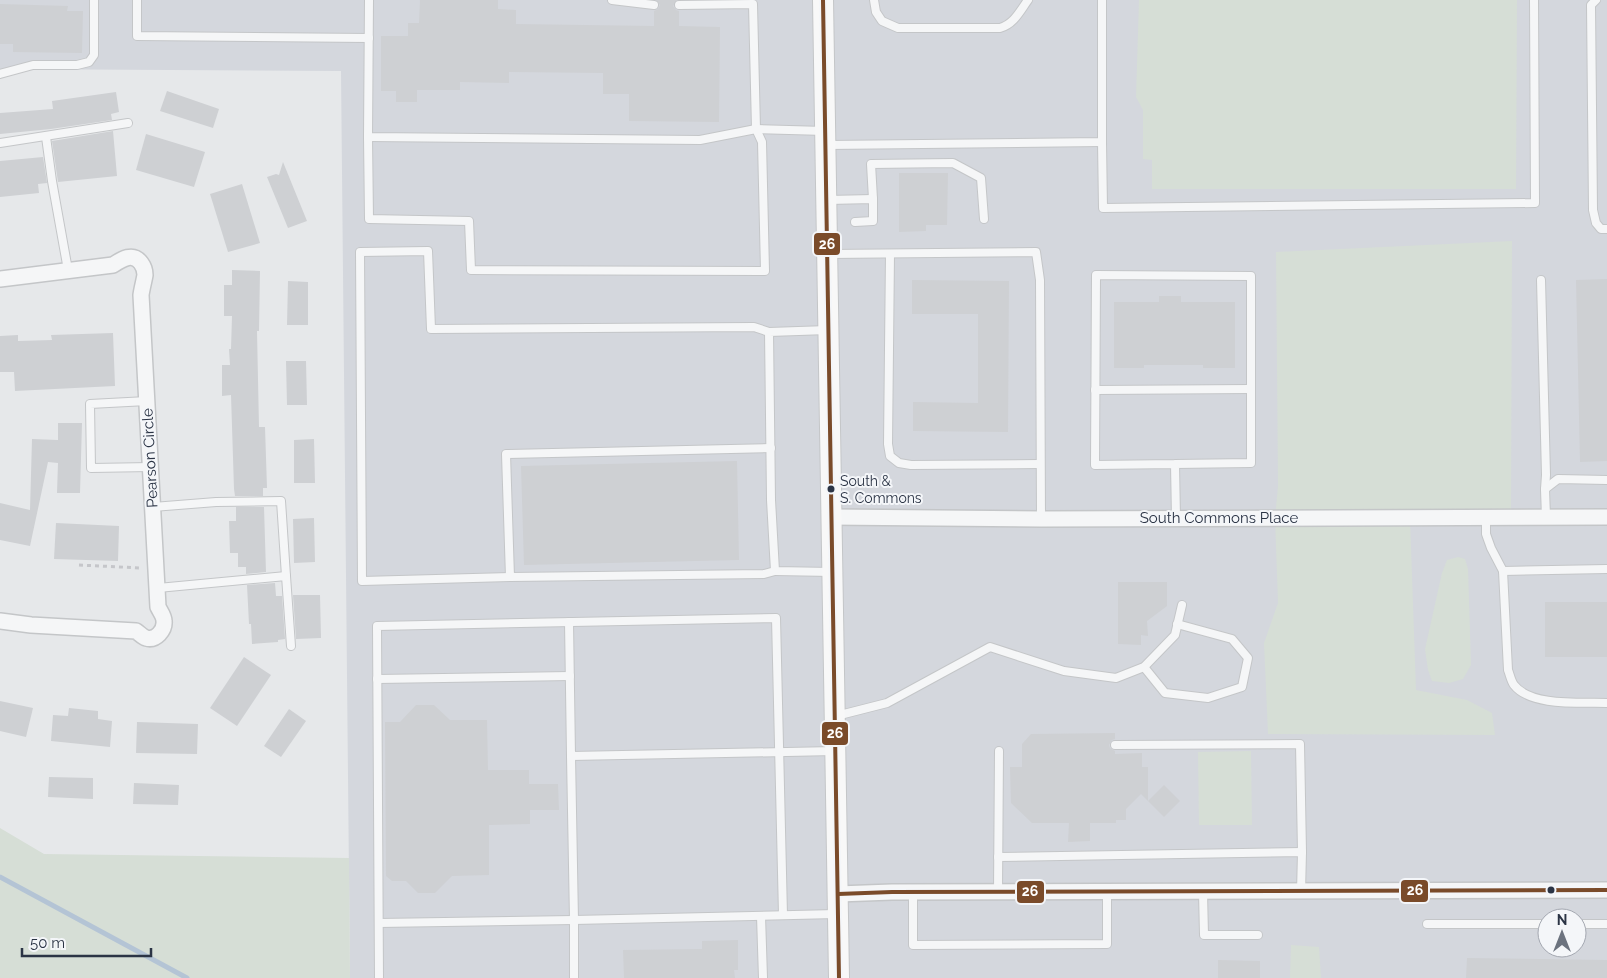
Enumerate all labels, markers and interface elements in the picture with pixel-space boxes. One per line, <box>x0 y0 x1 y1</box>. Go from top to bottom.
line badge: 26 <box>813 232 841 256</box>
text: 26 <box>819 236 835 252</box>
street label: Pearson Circle <box>138 407 162 508</box>
place label: South & S. Commons <box>840 473 922 506</box>
marker: South & S. Commons <box>826 484 836 494</box>
street label: South Commons Place <box>1140 509 1298 527</box>
line badge: 26 <box>821 721 849 746</box>
text: 26 <box>827 725 843 741</box>
line badge: 26 <box>1400 879 1429 903</box>
line badge: 26 <box>1016 880 1045 904</box>
text: 26 <box>1407 882 1423 898</box>
text: 26 <box>1022 883 1038 899</box>
unlabelled marker <box>1546 885 1556 895</box>
north arrow <box>1537 908 1587 958</box>
text: N <box>1557 912 1567 928</box>
scale bar <box>22 926 151 958</box>
text: 50 m <box>30 934 65 952</box>

